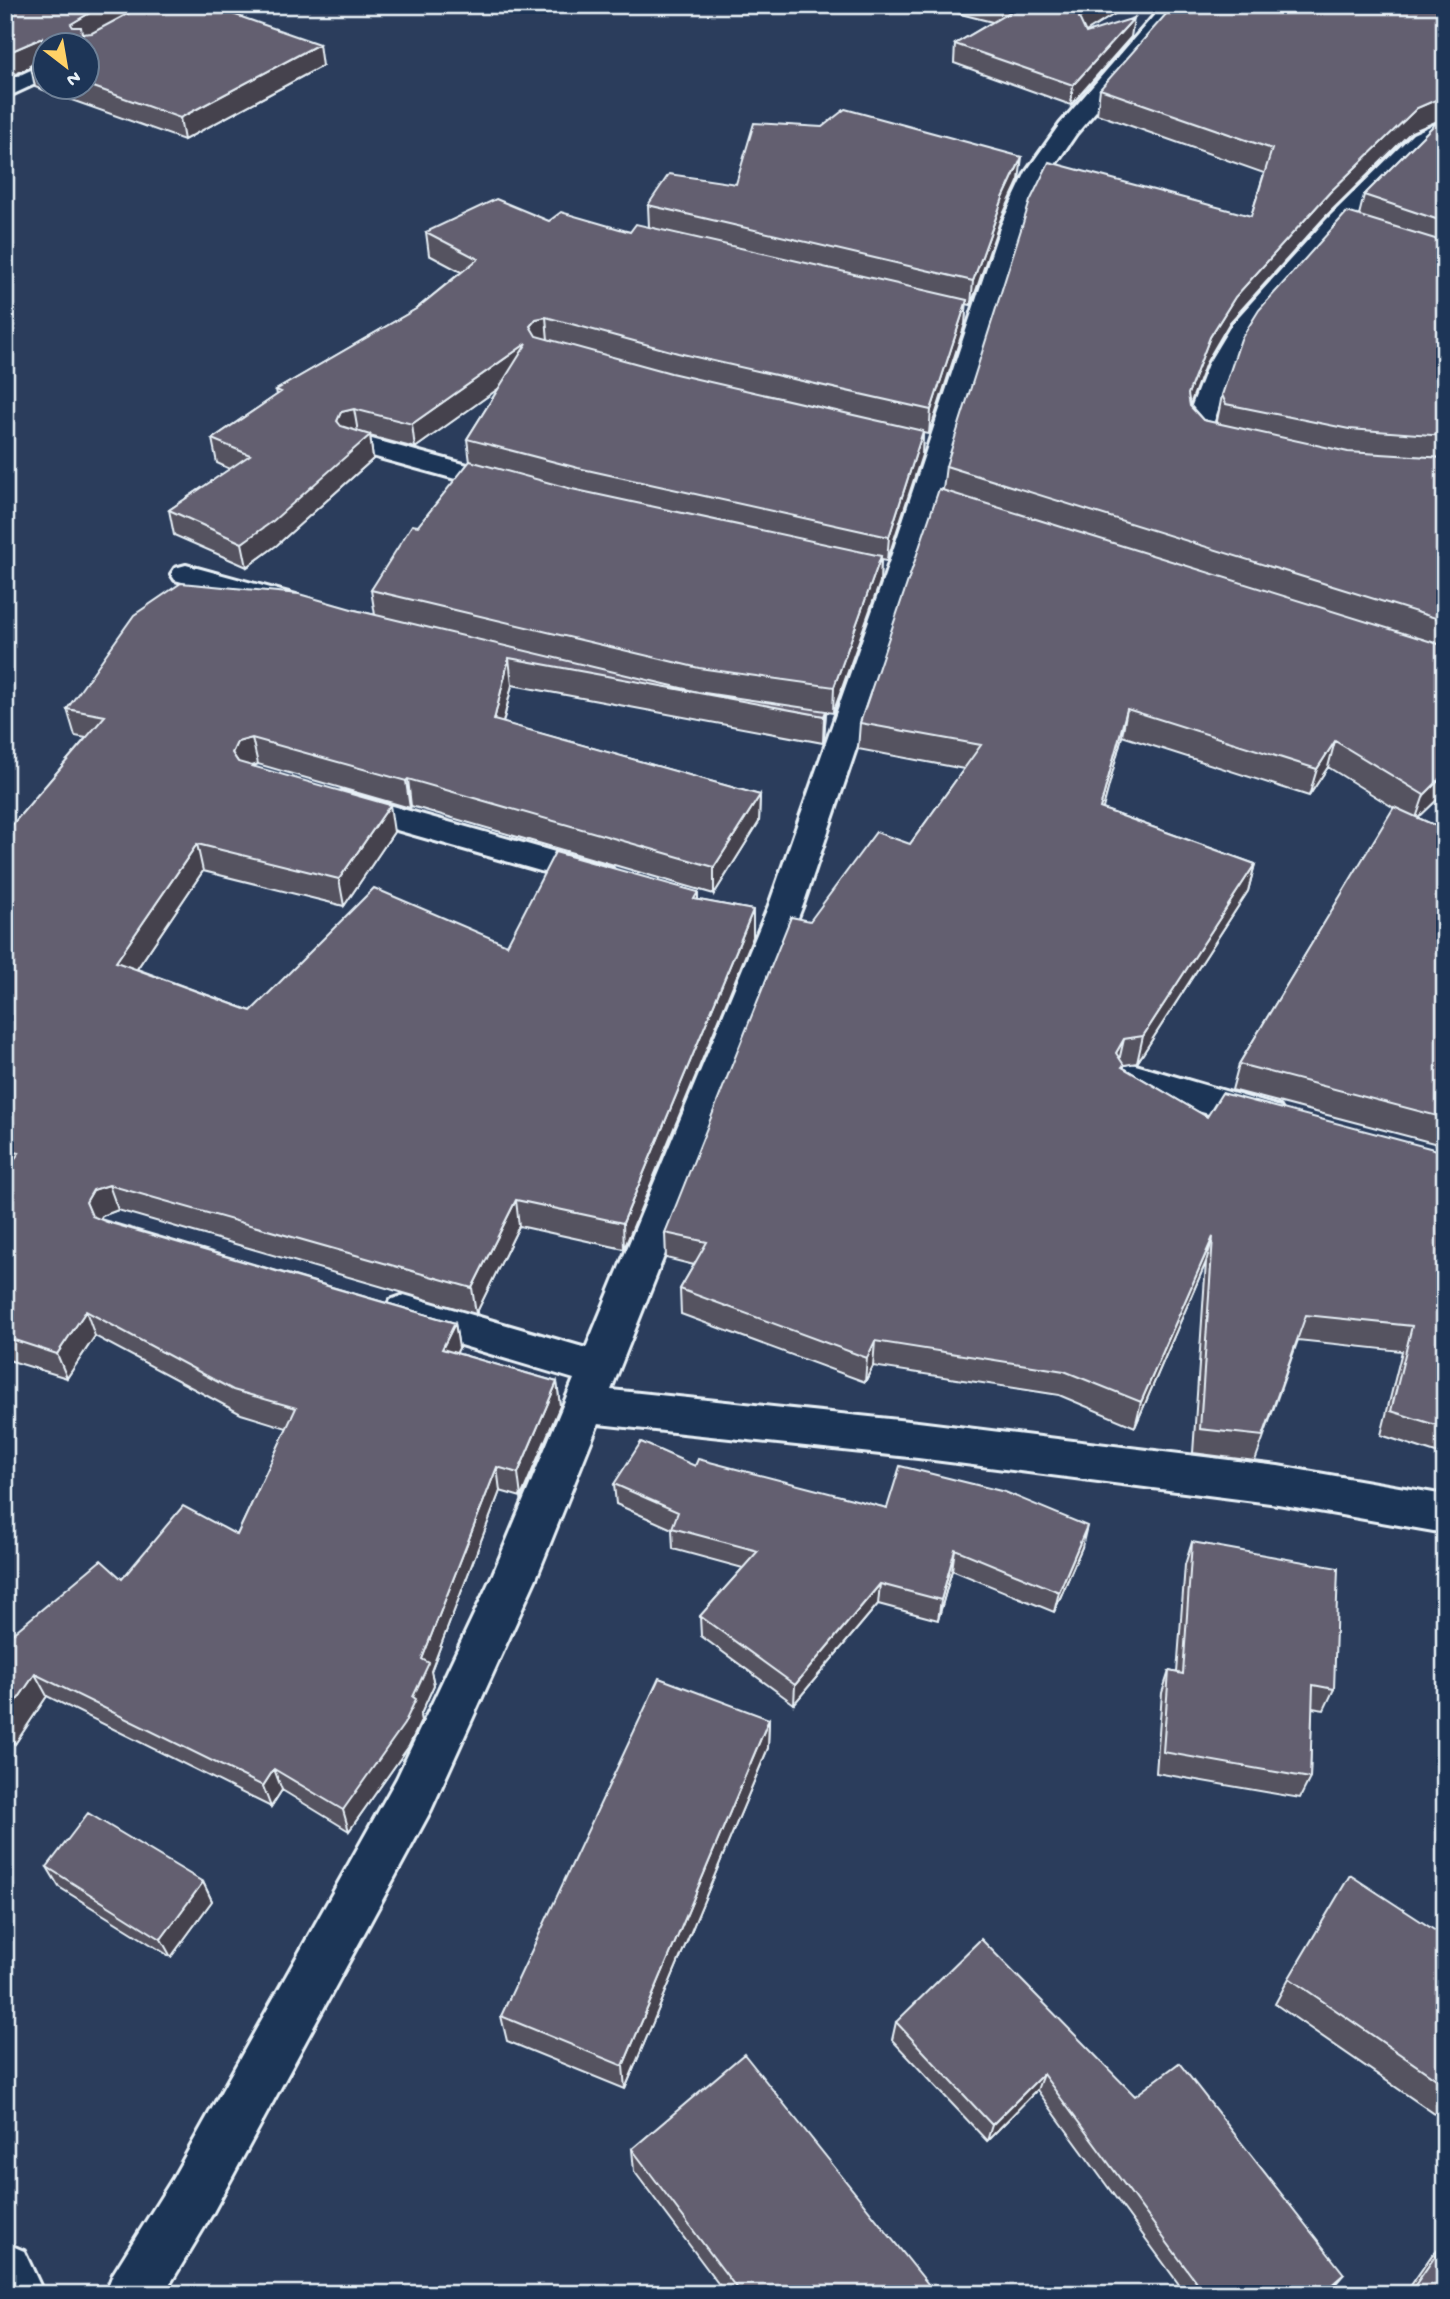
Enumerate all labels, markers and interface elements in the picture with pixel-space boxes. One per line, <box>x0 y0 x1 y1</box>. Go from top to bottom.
north arrow <box>32 32 102 102</box>
text: N <box>62 65 84 91</box>

